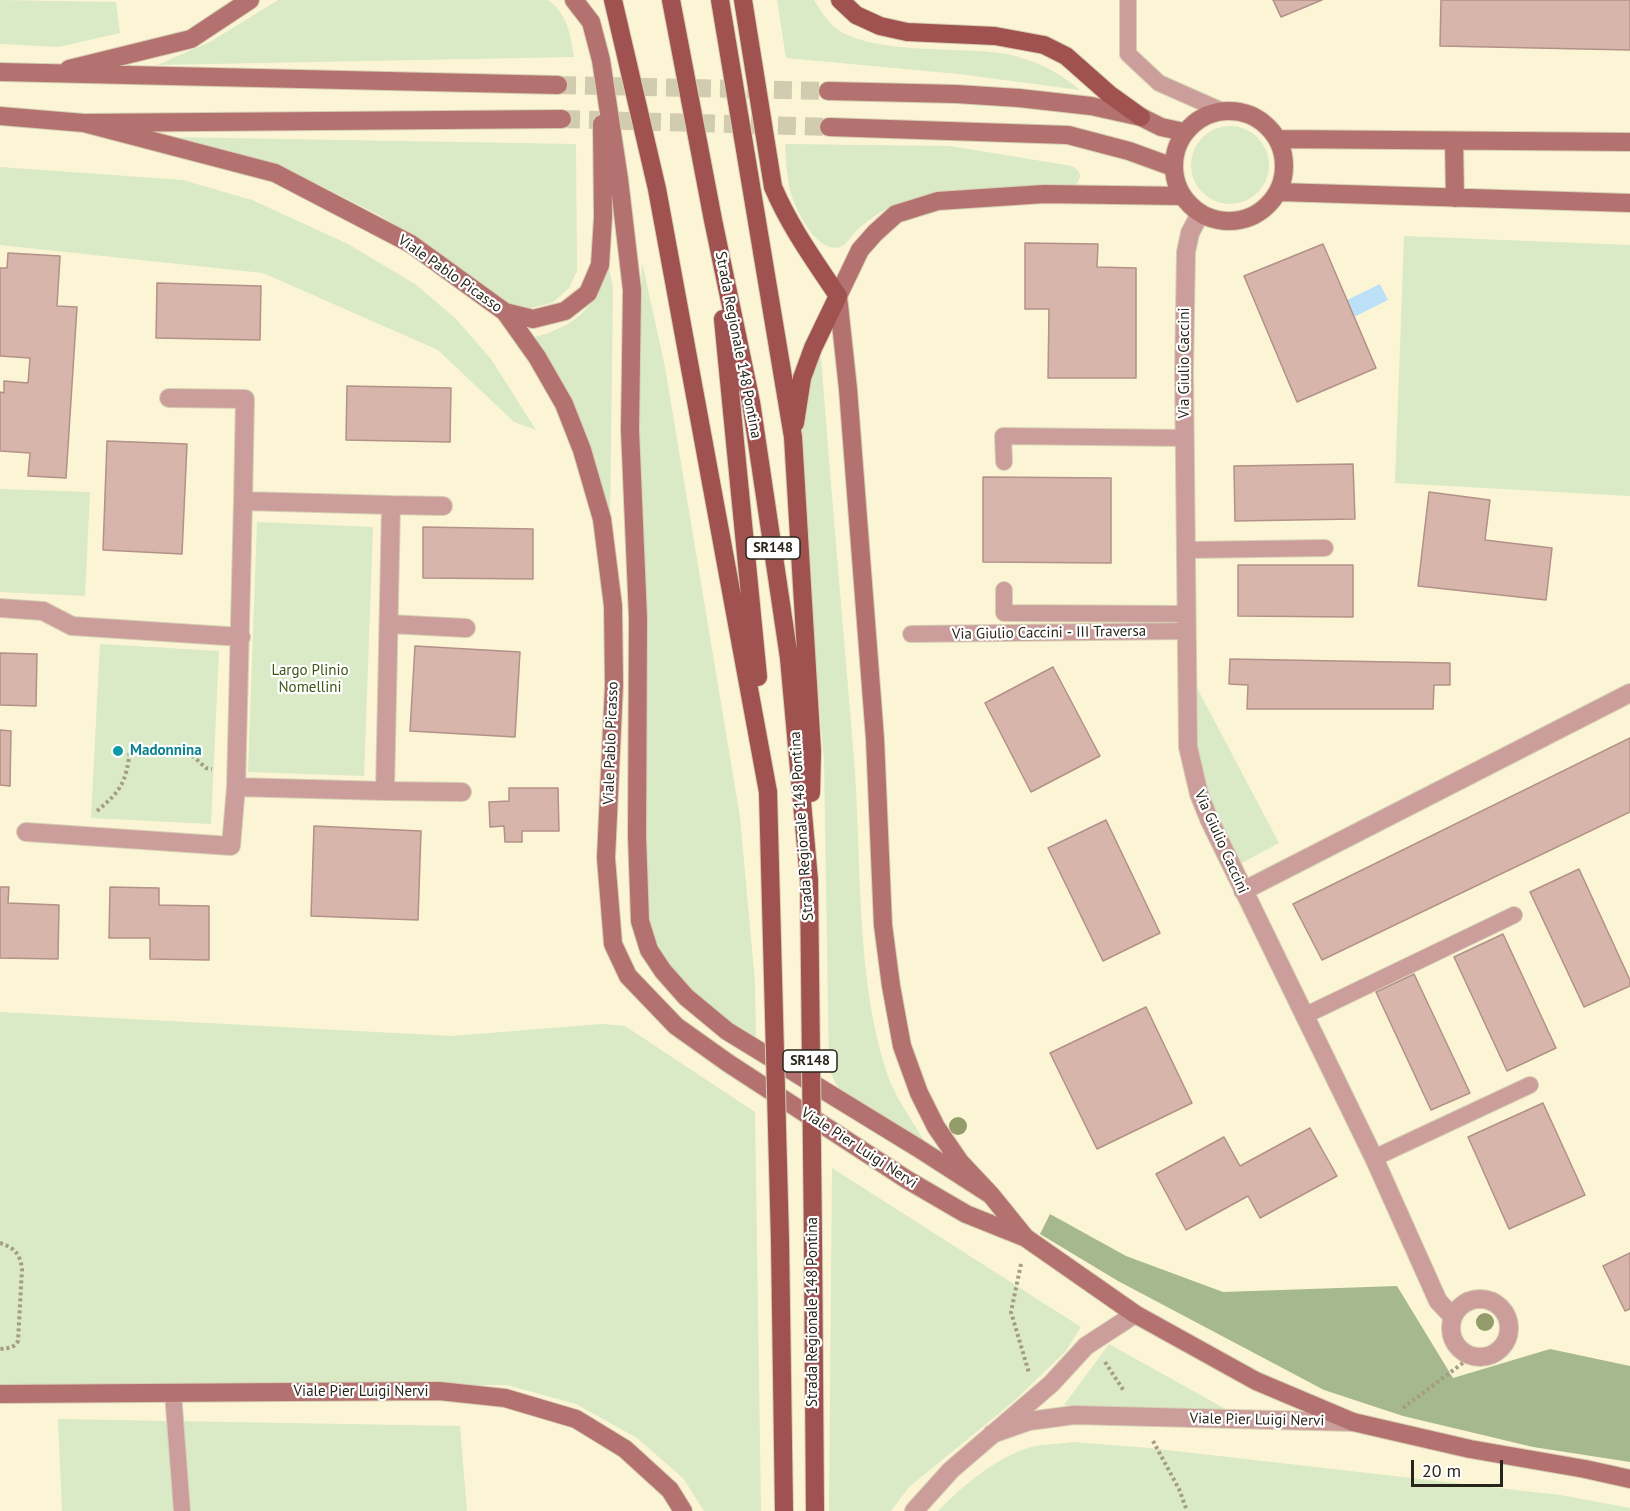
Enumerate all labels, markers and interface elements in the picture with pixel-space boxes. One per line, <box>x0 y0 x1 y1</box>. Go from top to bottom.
street label: Viale Pablo Picasso <box>394 231 506 317</box>
street label: Strada Regionale 148 Pontina <box>711 250 765 440</box>
street label: Via Giulio Caccini <box>1176 308 1194 418</box>
road number: SR148 <box>746 537 800 559</box>
street label: Via Giulio Caccini - III Traversa <box>952 622 1146 644</box>
park label: Largo Plinio Nomellini <box>271 662 349 697</box>
street label: Viale Pablo Picasso <box>600 681 622 805</box>
street label: Strada Regionale 148 Pontina <box>786 731 818 921</box>
place label: Madonnina <box>130 742 202 760</box>
marker: Madonnina <box>111 744 125 758</box>
street label: Via Giulio Caccini <box>1190 788 1252 896</box>
road number: SR148 <box>783 1050 837 1072</box>
street label: Viale Pier Luigi Nervi <box>798 1104 920 1192</box>
street label: Strada Regionale 148 Pontina <box>804 1217 822 1407</box>
street label: Viale Pier Luigi Nervi <box>294 1383 428 1401</box>
street label: Viale Pier Luigi Nervi <box>1189 1410 1325 1430</box>
scale bar <box>1414 1448 1506 1486</box>
text: 20 m <box>1422 1459 1461 1482</box>

